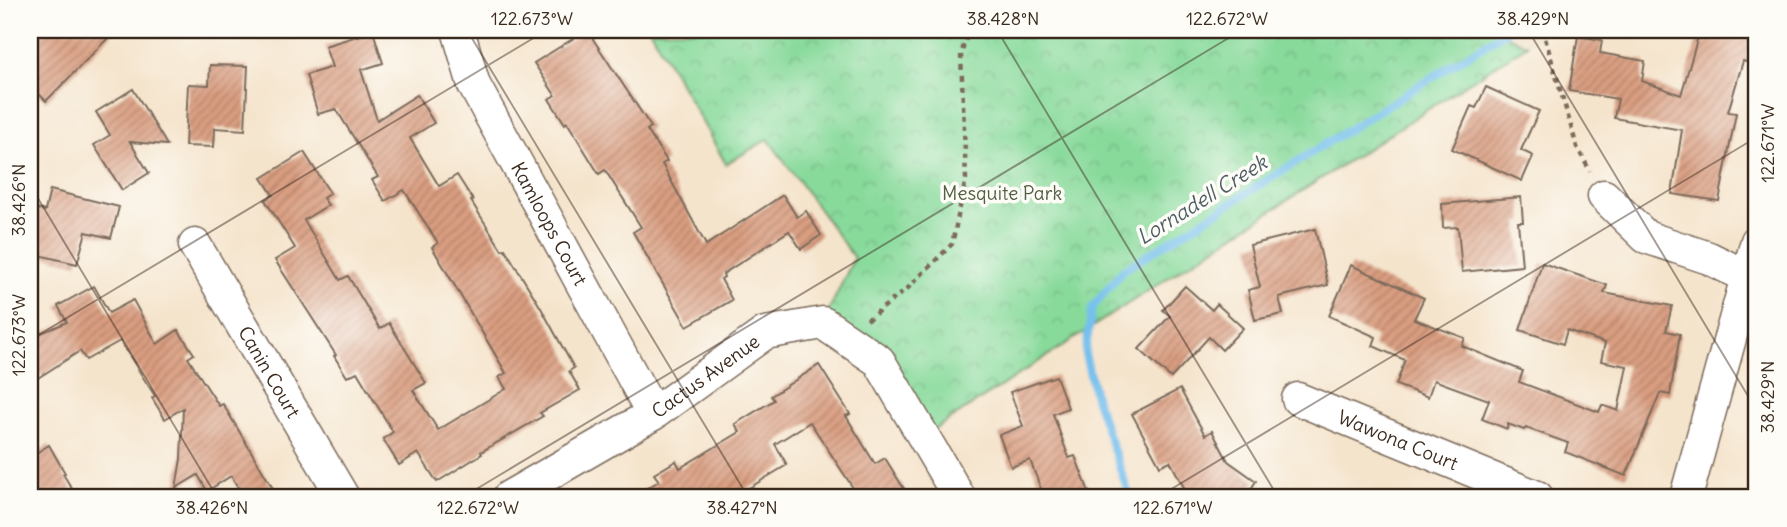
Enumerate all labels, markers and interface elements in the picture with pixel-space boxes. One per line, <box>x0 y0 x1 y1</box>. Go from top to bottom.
text: 122.673°W <box>491 7 573 30</box>
text: 38.428°N <box>966 7 1040 30</box>
text: 122.672°W <box>1186 7 1268 30</box>
text: 38.429°N <box>1496 7 1570 30</box>
text: 122.671°W <box>1756 103 1779 183</box>
water label: Lornadell Creek <box>1132 148 1273 250</box>
street label: Kamloops Court <box>506 158 593 289</box>
text: 38.426°N <box>7 163 30 237</box>
park label: Mesquite Park <box>942 181 1062 205</box>
text: 122.673°W <box>7 294 30 376</box>
street label: Canin Court <box>233 322 306 422</box>
street label: Cactus Avenue <box>647 329 764 423</box>
text: 38.429°N <box>1756 360 1779 434</box>
street label: Wawona Court <box>1334 405 1462 475</box>
text: 38.426°N <box>175 496 249 519</box>
text: 122.672°W <box>437 496 519 519</box>
text: 38.427°N <box>706 496 778 519</box>
text: 122.671°W <box>1133 496 1213 519</box>

